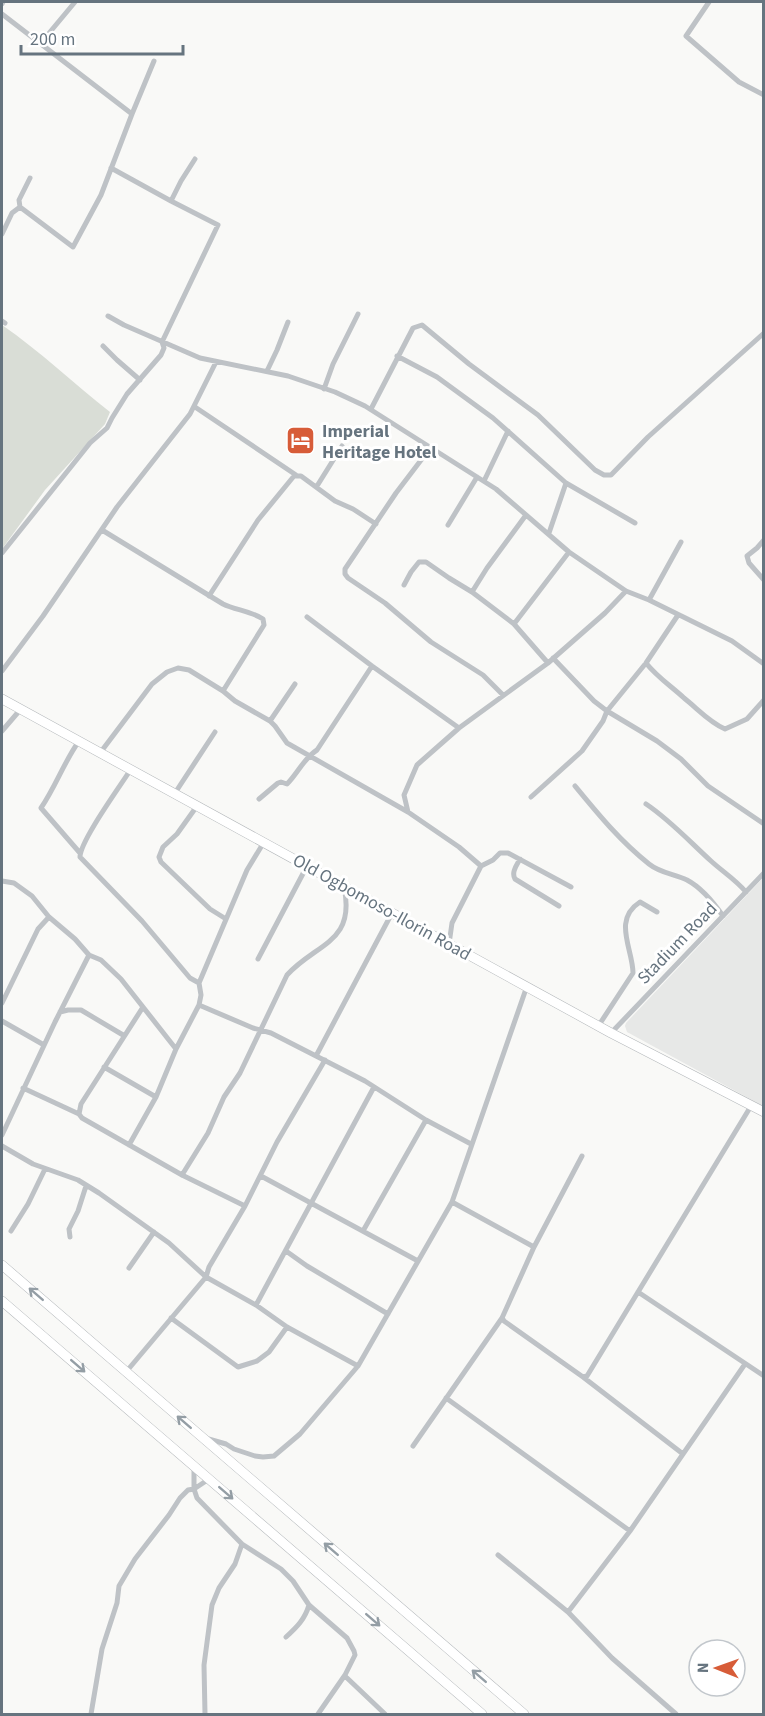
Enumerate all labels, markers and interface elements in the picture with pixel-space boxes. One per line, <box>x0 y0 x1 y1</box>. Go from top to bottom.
scale bar <box>21 18 183 56</box>
text: 200 m <box>30 27 75 52</box>
place label: Imperial Heritage Hotel <box>322 419 437 465</box>
hotel icon: Imperial Heritage Hotel <box>285 425 317 457</box>
street label: Old Ogbomoso-Ilorin Road <box>288 848 475 967</box>
street label: Stadium Road <box>632 897 723 990</box>
one-way arrow <box>28 1288 44 1301</box>
one-way arrow <box>70 1359 85 1373</box>
one-way arrow <box>177 1415 192 1429</box>
one-way arrow <box>218 1486 233 1500</box>
one-way arrow <box>324 1542 339 1556</box>
one-way arrow <box>365 1614 381 1627</box>
north arrow <box>687 1638 747 1698</box>
text: N <box>692 1662 714 1673</box>
one-way arrow <box>472 1669 487 1683</box>

